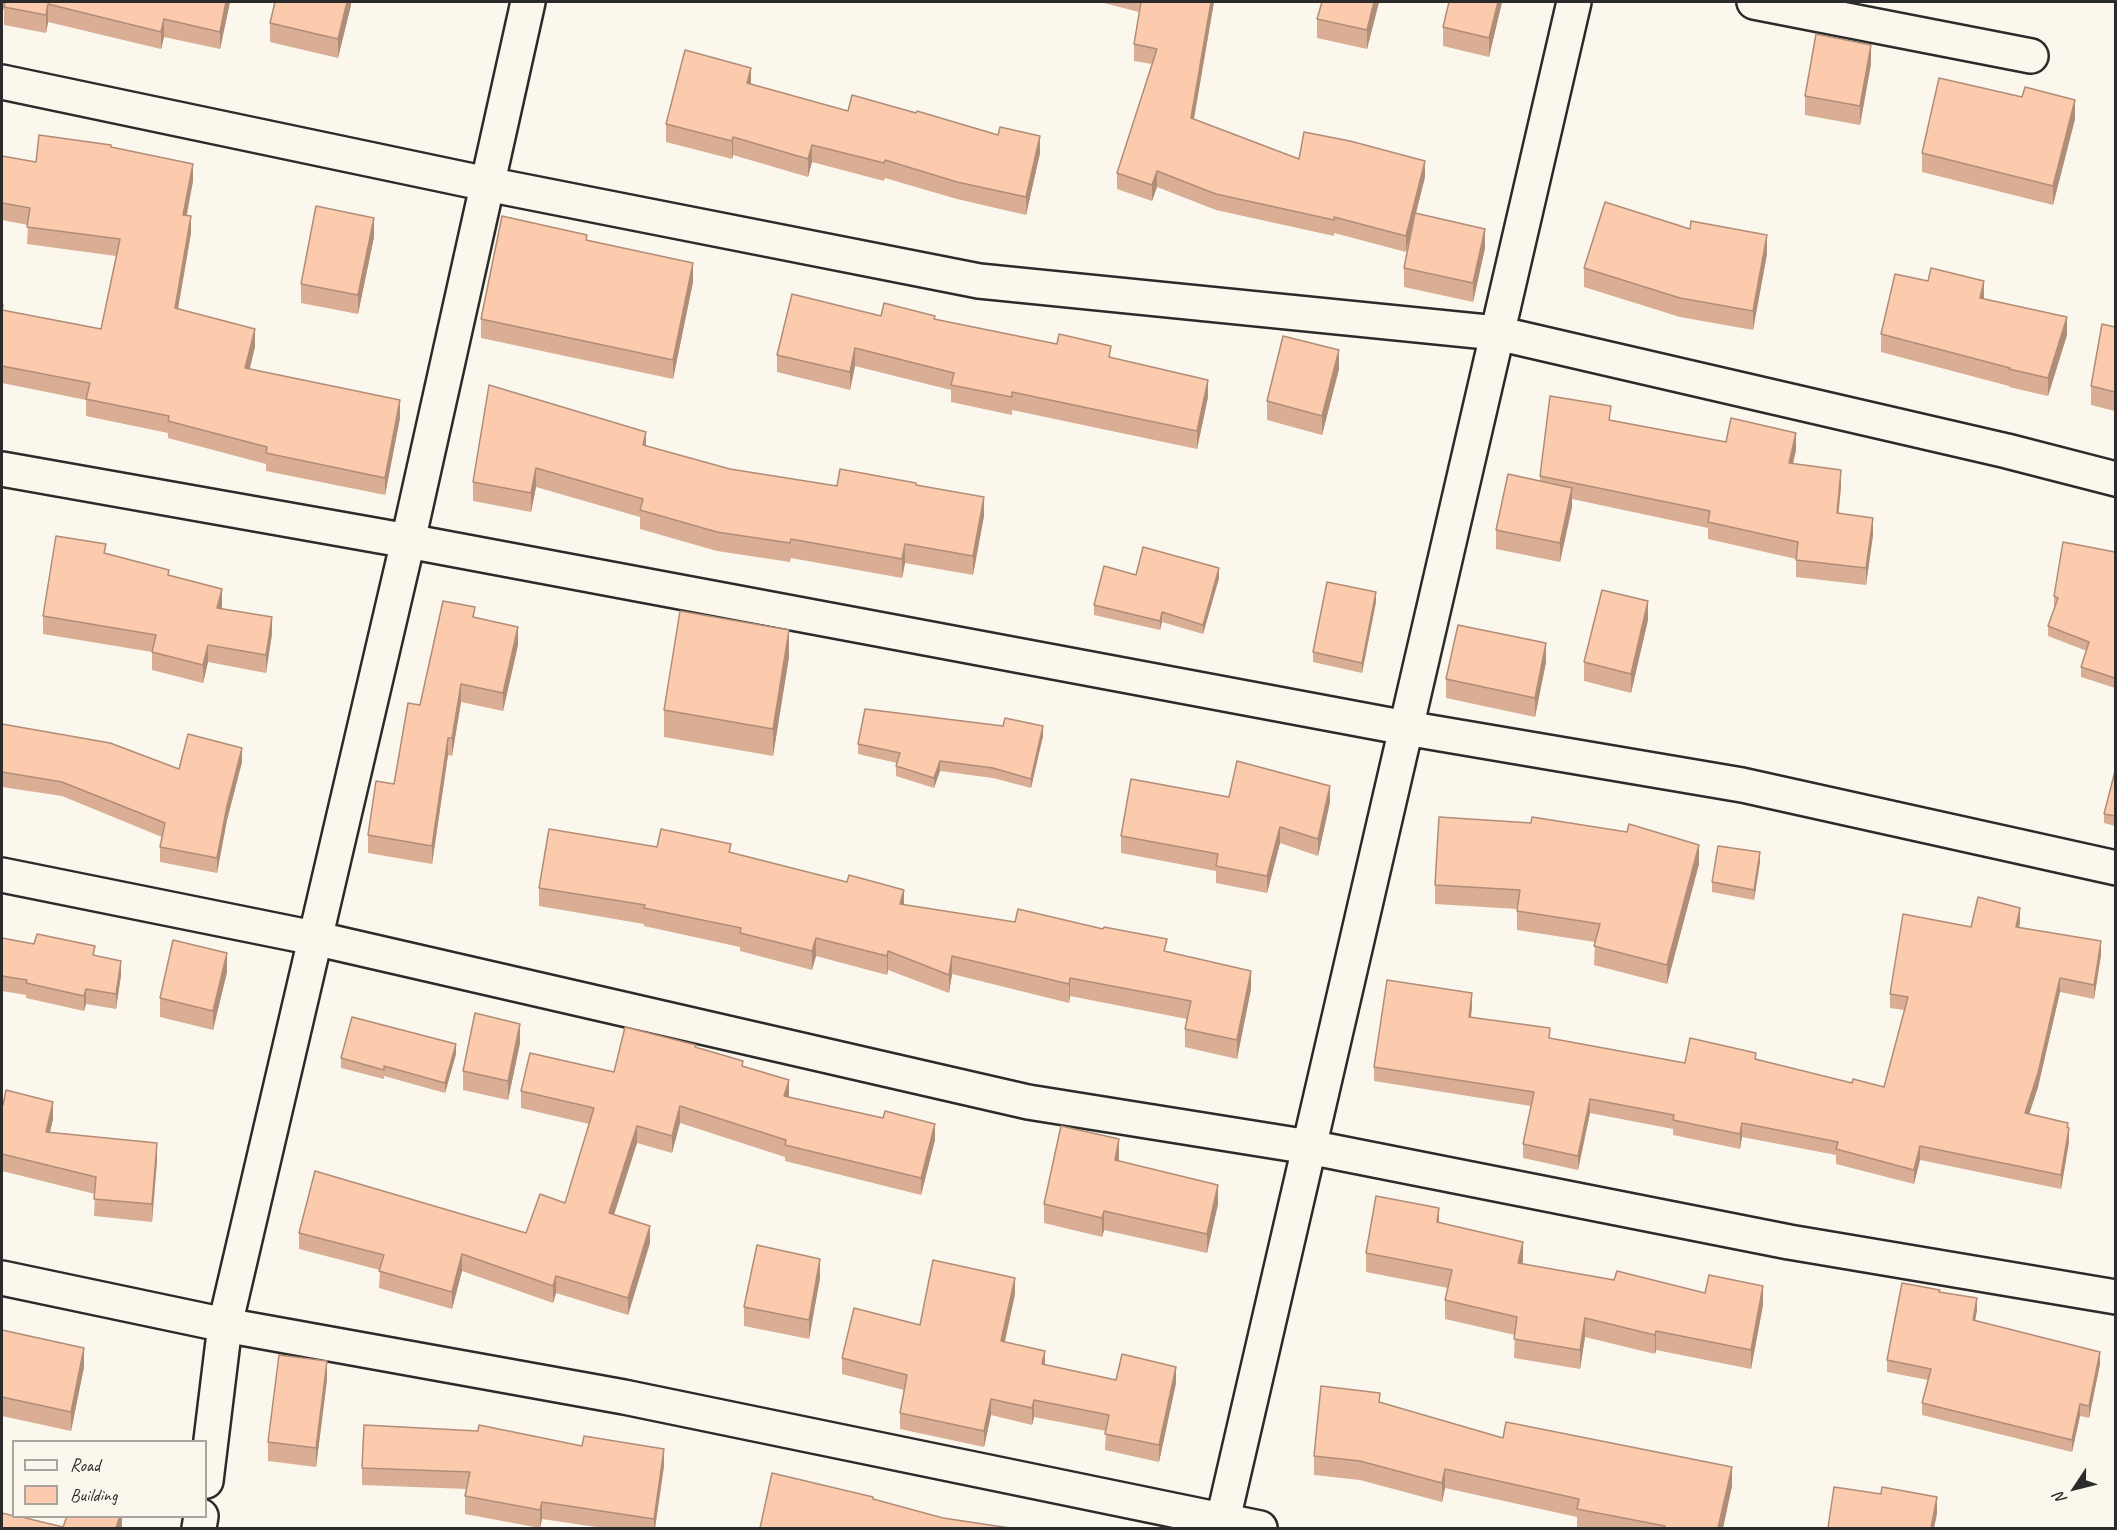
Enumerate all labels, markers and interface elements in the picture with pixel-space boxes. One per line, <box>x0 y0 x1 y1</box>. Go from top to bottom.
legend <box>12 1440 207 1518</box>
text: Road <box>70 1454 100 1476</box>
north arrow <box>2045 1458 2105 1518</box>
text: Building <box>70 1484 117 1506</box>
text: N <box>2049 1489 2071 1508</box>

